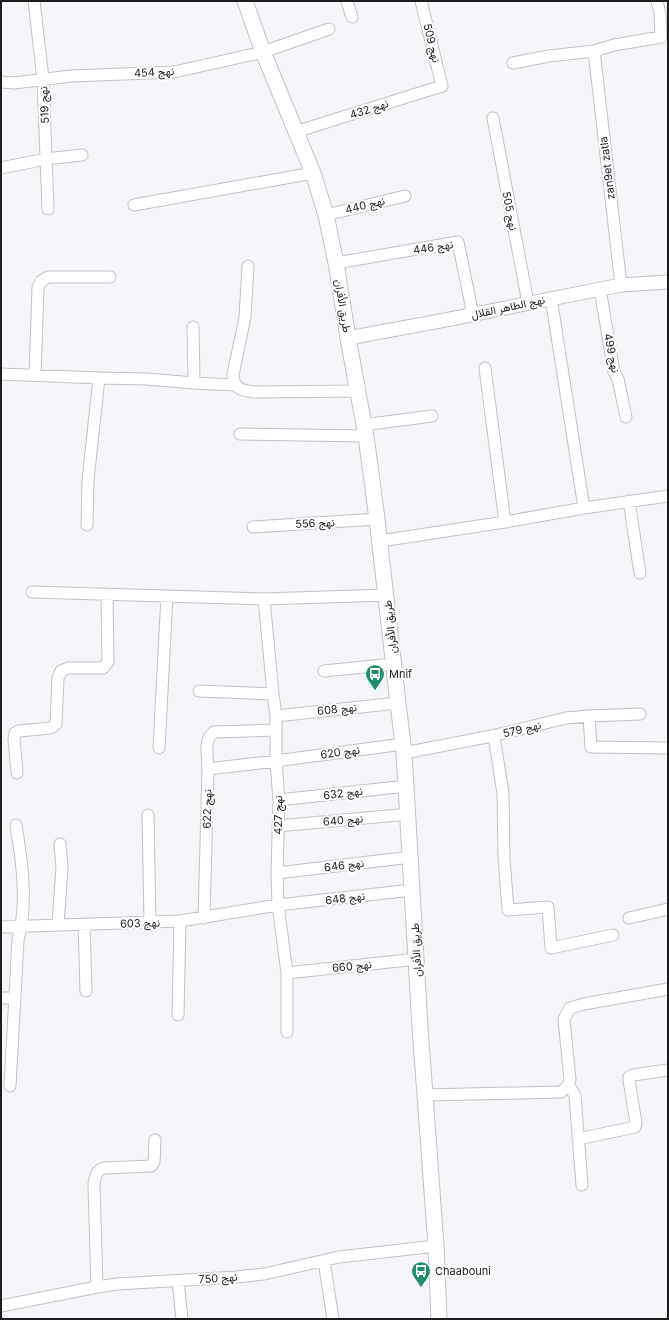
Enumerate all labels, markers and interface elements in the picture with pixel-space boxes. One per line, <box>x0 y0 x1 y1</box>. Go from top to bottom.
street label: نهج 509 <box>419 22 444 64</box>
street label: نهج 454 <box>134 64 174 81</box>
street label: نهج 519 <box>36 86 53 124</box>
street label: نهج 432 <box>348 96 390 123</box>
street label: zan9et zatla <box>596 136 618 200</box>
street label: نهج 505 <box>498 190 521 232</box>
street label: نهج 440 <box>344 193 387 218</box>
street label: نهج 446 <box>412 237 454 258</box>
street label: طريق الأفران <box>332 278 354 334</box>
street label: نهج الطاهر القلال <box>470 292 546 323</box>
street label: نهج 499 <box>600 332 623 374</box>
street label: نهج 556 <box>295 515 335 532</box>
street label: طريق الأفران <box>380 600 400 654</box>
bus stop icon: Mnif <box>364 663 386 691</box>
place label: Mnif <box>389 667 412 681</box>
street label: نهج 608 <box>316 700 358 719</box>
street label: نهج 579 <box>501 717 543 741</box>
street label: نهج 620 <box>319 742 361 763</box>
street label: نهج 632 <box>322 784 364 803</box>
street label: نهج 622 <box>200 789 215 829</box>
street label: نهج 427 <box>271 795 286 835</box>
street label: نهج 640 <box>322 811 364 830</box>
street label: نهج 646 <box>323 856 365 875</box>
street label: نهج 648 <box>324 889 366 908</box>
street label: نهج 603 <box>120 915 160 932</box>
street label: طريق الأفران <box>408 923 424 977</box>
street label: نهج 660 <box>331 957 373 976</box>
bus stop icon: Chaabouni <box>410 1260 432 1288</box>
place label: Chaabouni <box>435 1264 491 1278</box>
street label: نهج 750 <box>198 1270 238 1287</box>

